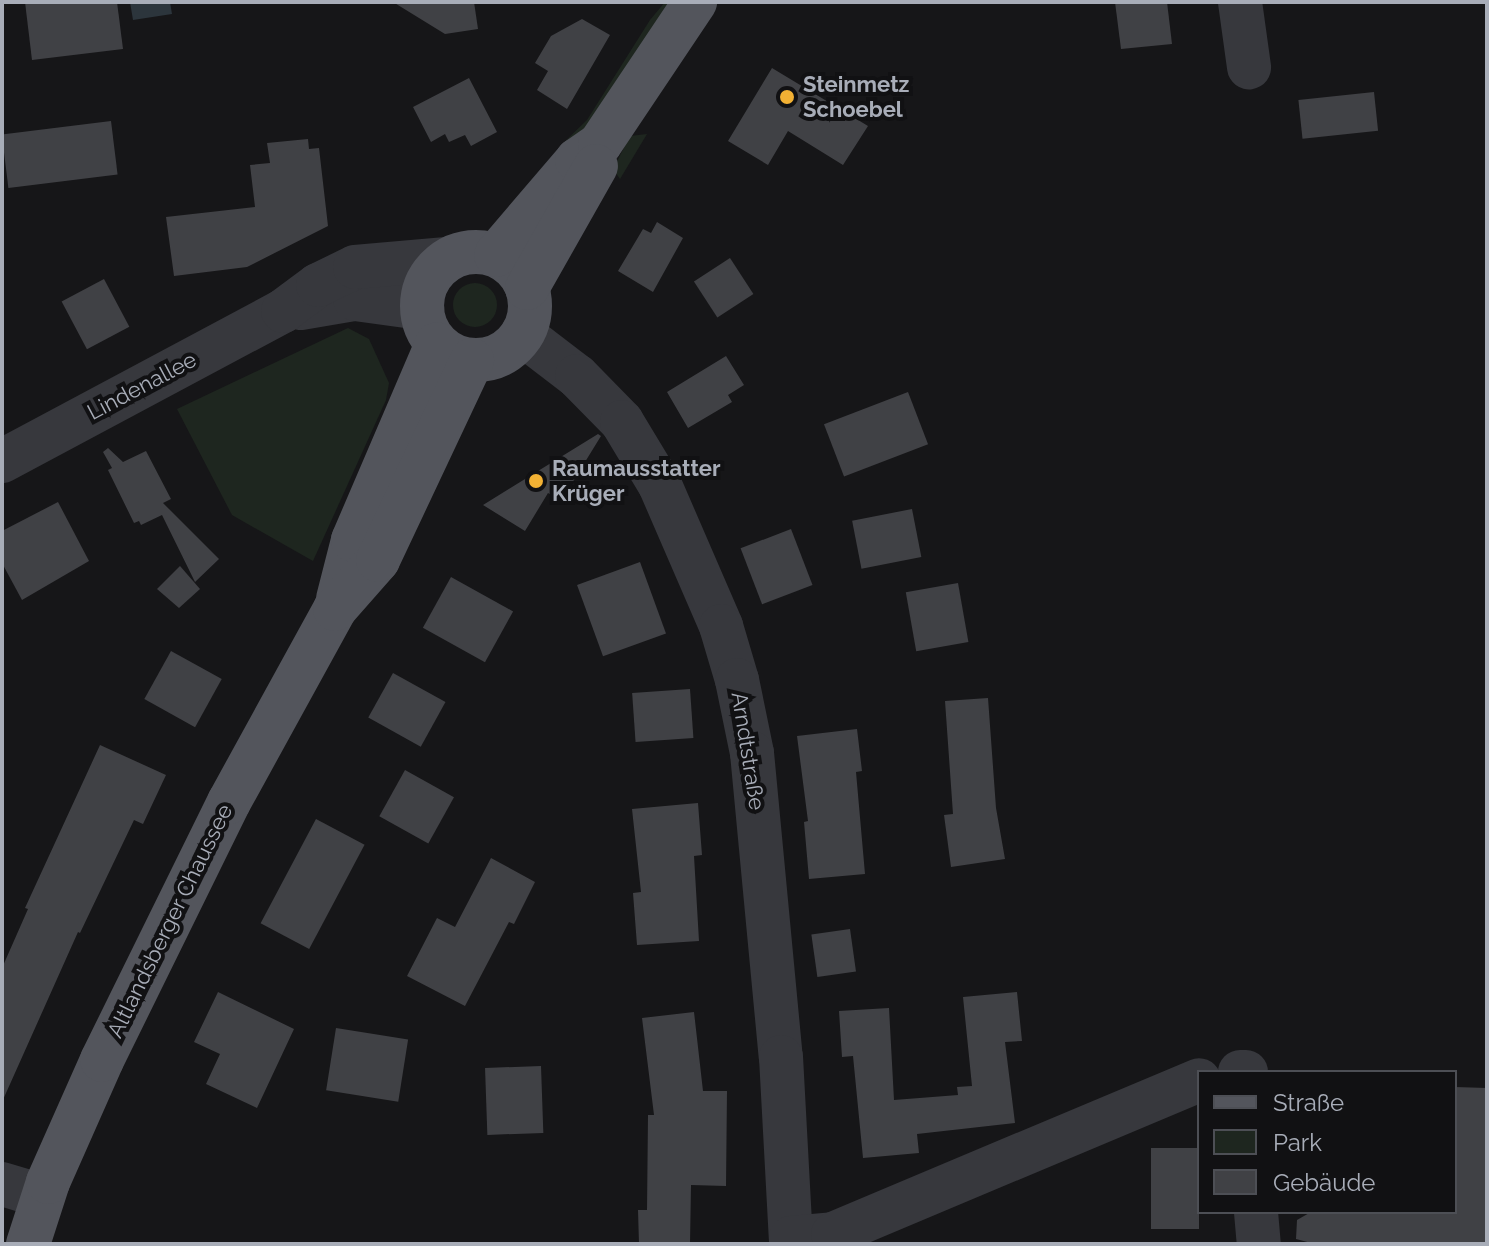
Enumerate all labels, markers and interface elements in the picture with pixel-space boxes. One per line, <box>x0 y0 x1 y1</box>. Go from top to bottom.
place label: Steinmetz Schoebel <box>803 71 909 122</box>
marker: Steinmetz Schoebel <box>778 88 796 106</box>
street label: Lindenallee <box>83 346 201 426</box>
place label: Raumausstatter Krüger <box>552 455 720 506</box>
marker: Raumausstatter Krüger <box>527 472 545 490</box>
street label: Arndtstraße <box>726 690 770 812</box>
street label: Altlandsberger Chaussee <box>102 800 238 1042</box>
legend <box>1197 1070 1457 1214</box>
text: Straße <box>1273 1088 1344 1117</box>
text: Park <box>1273 1128 1322 1157</box>
text: Gebäude <box>1273 1168 1375 1197</box>

